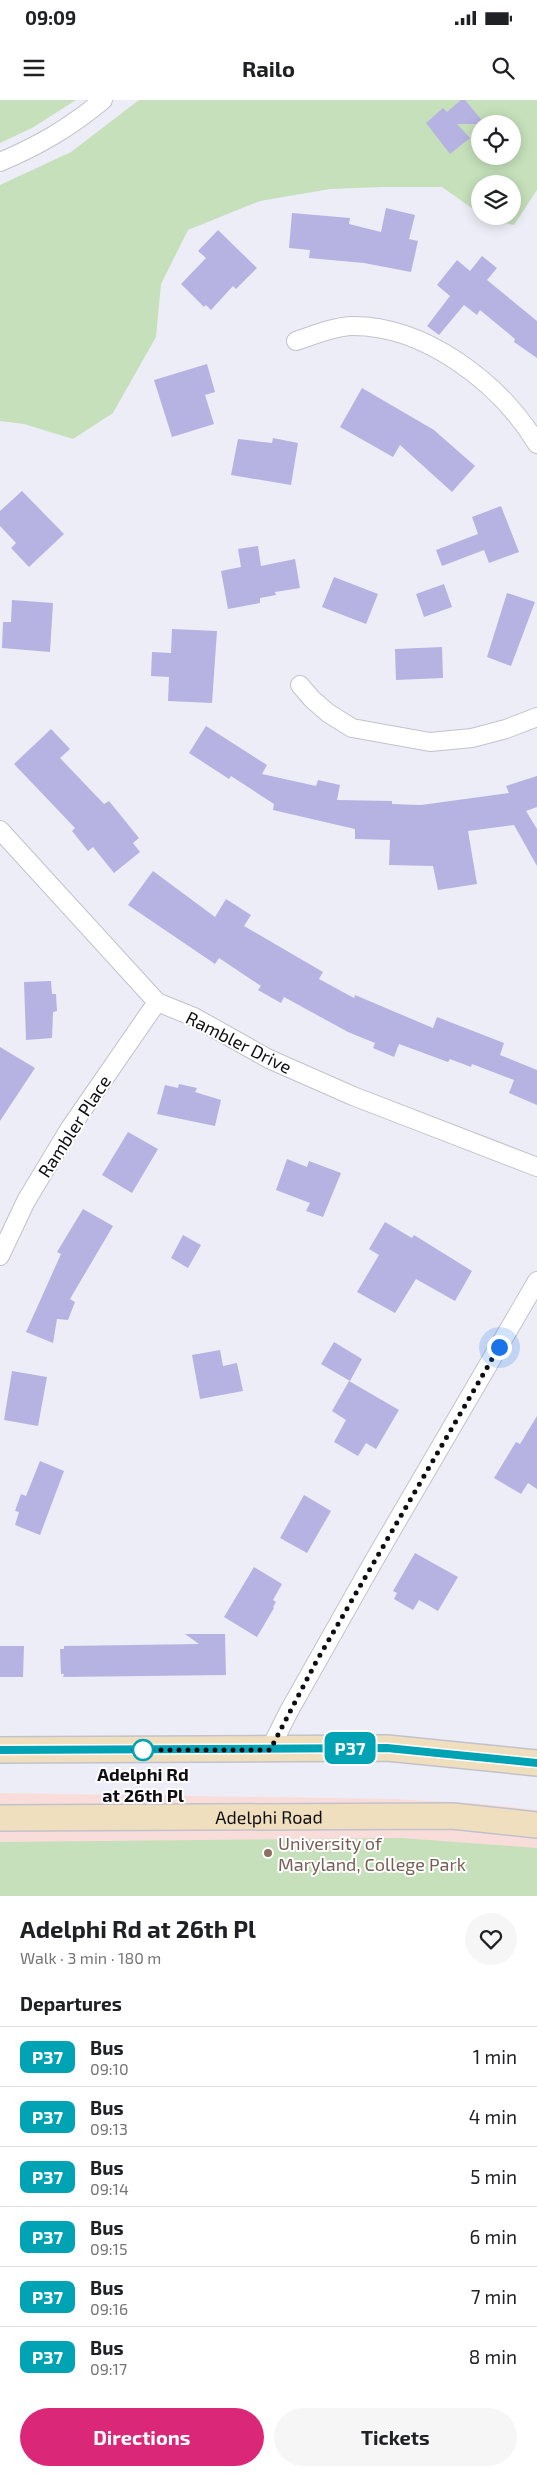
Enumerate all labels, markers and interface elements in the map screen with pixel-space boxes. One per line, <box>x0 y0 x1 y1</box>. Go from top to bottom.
text: 09:09 <box>25 6 76 29</box>
icon: menu <box>20 54 48 82</box>
icon: search <box>489 54 517 82</box>
text: Railo <box>242 55 295 81</box>
map controls <box>471 115 521 225</box>
button: locate <box>471 115 521 165</box>
button: layers <box>471 175 521 225</box>
street label: Rambler Drive <box>182 1006 296 1078</box>
street label: Rambler Place <box>33 1071 115 1181</box>
your location <box>487 1335 512 1360</box>
line badge: P37 <box>321 1732 379 1764</box>
text: P37 <box>335 1737 365 1759</box>
marker: Adelphi Rd at 26th Pl <box>132 1739 154 1761</box>
place label: Adelphi Rd at 26th Pl <box>97 1763 189 1806</box>
street label: Adelphi Road <box>215 1806 323 1828</box>
place label: University of Maryland, College Park <box>278 1832 466 1875</box>
marker: University of Maryland, College Park <box>262 1847 274 1859</box>
button: heart <box>465 1913 517 1965</box>
text: Adelphi Rd at 26th Pl <box>20 1914 256 1943</box>
text: Walk · 3 min · 180 m <box>20 1948 161 1967</box>
text: Departures <box>20 1992 122 2015</box>
text: Bus <box>90 2036 124 2059</box>
text: 1 min <box>473 2045 517 2068</box>
text: P37 <box>32 2046 63 2068</box>
text: 09:10 <box>90 2059 129 2078</box>
text: Bus <box>90 2096 124 2119</box>
text: 4 min <box>469 2105 517 2128</box>
text: P37 <box>32 2106 63 2128</box>
text: 09:13 <box>90 2119 128 2138</box>
text: Bus <box>90 2156 124 2179</box>
text: 5 min <box>470 2165 517 2188</box>
text: P37 <box>32 2166 63 2188</box>
text: 09:14 <box>90 2179 129 2198</box>
text: Bus <box>90 2216 124 2239</box>
text: 6 min <box>469 2225 517 2248</box>
text: P37 <box>32 2226 63 2248</box>
text: 09:15 <box>90 2239 128 2258</box>
text: Bus <box>90 2276 124 2299</box>
text: 7 min <box>471 2285 517 2308</box>
text: P37 <box>32 2286 63 2308</box>
text: 09:16 <box>90 2299 128 2318</box>
text: Bus <box>90 2336 124 2359</box>
text: 8 min <box>469 2345 517 2368</box>
text: P37 <box>32 2346 63 2368</box>
text: 09:17 <box>90 2359 127 2378</box>
button: Directions <box>20 2408 264 2466</box>
button: Tickets <box>274 2408 517 2466</box>

